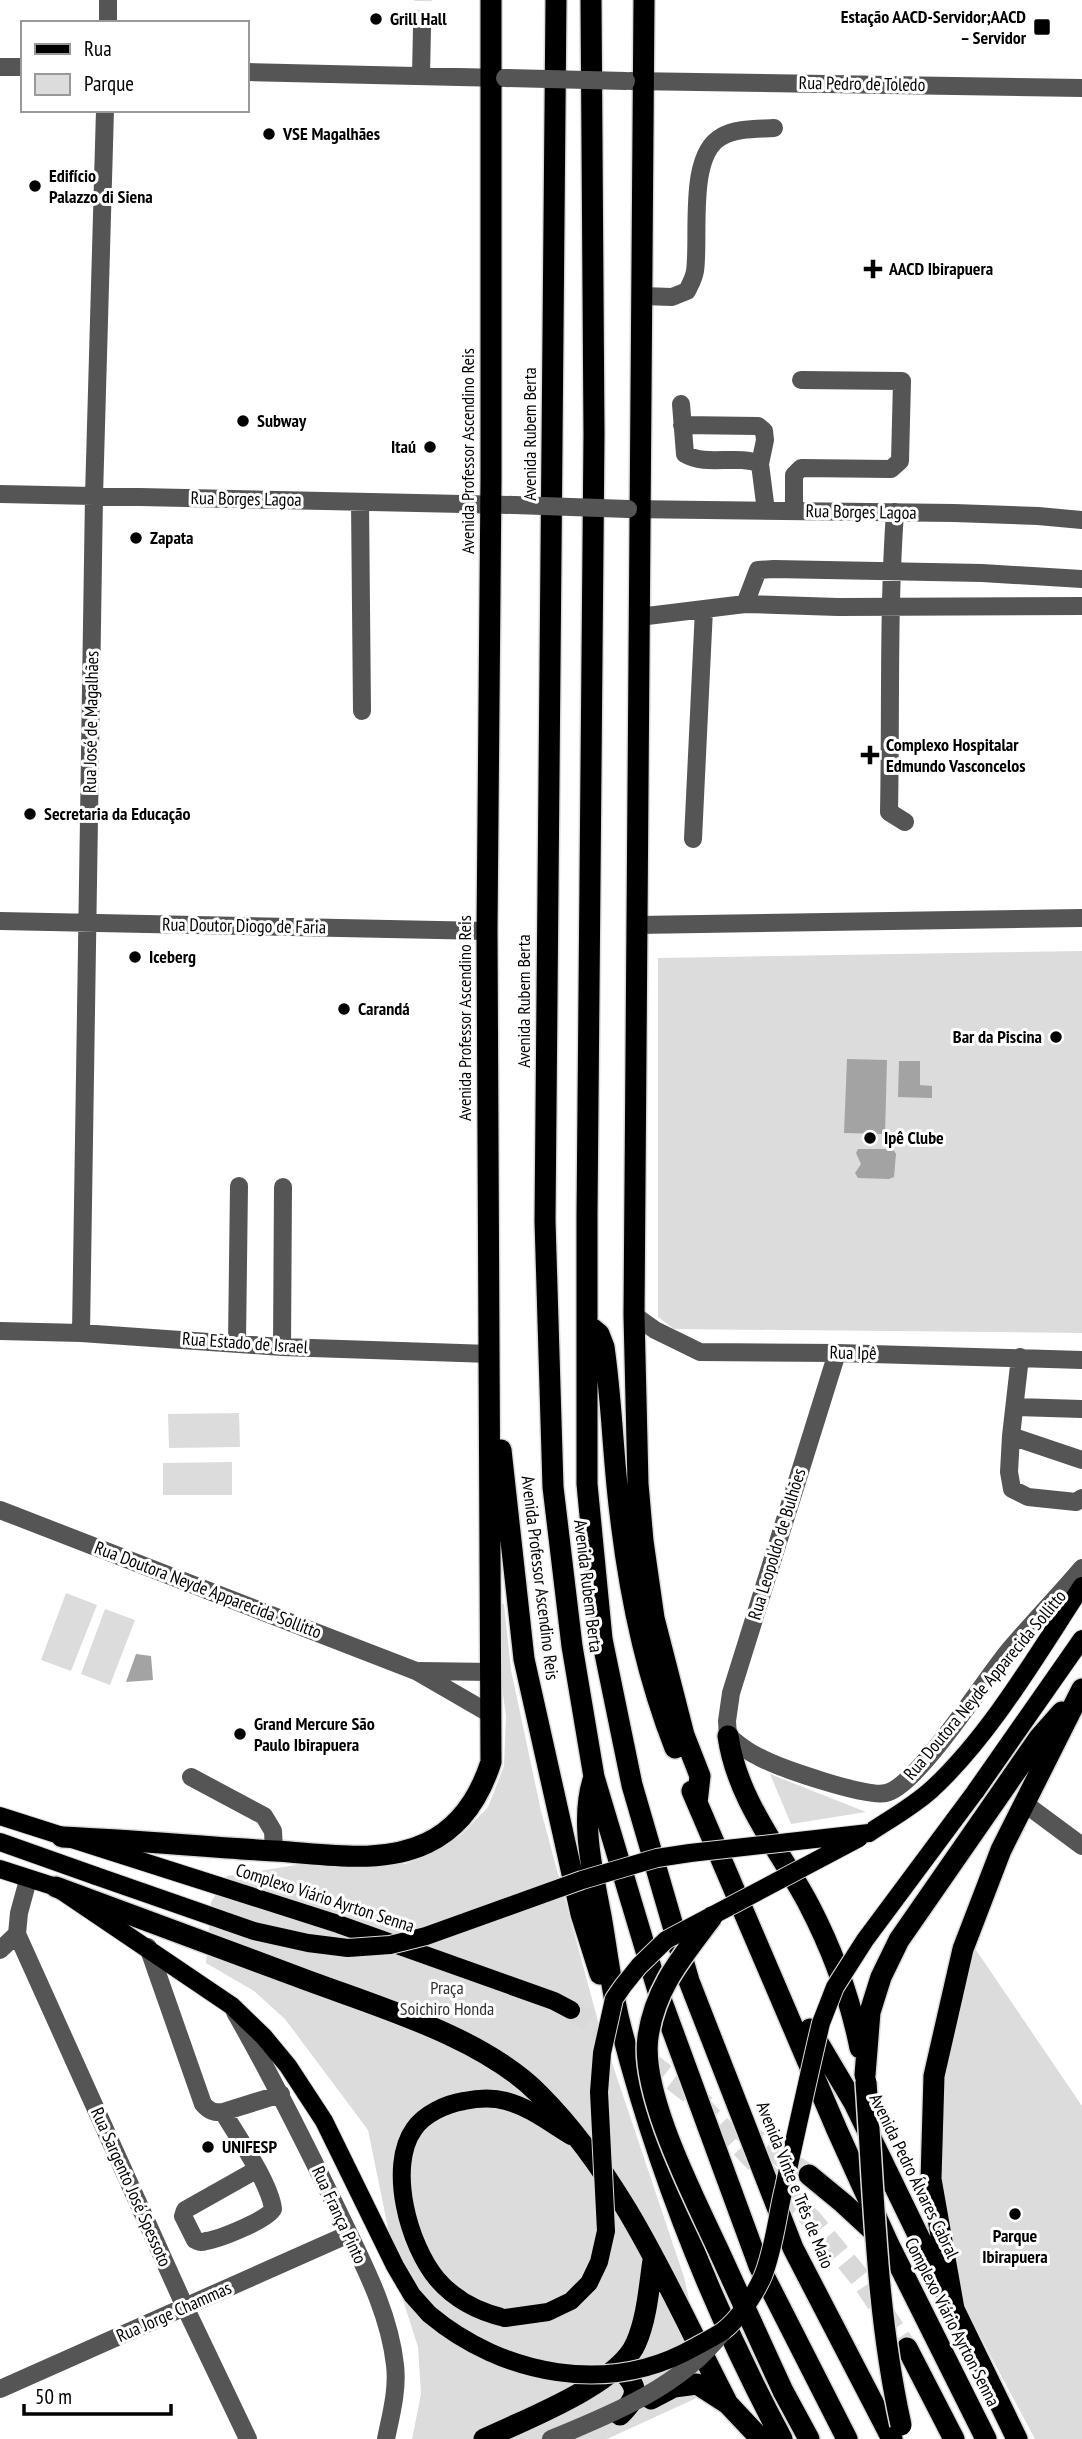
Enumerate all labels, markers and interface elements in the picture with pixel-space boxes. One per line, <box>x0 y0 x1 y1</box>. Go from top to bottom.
place label: Estação AACD-Servidor;AACD – Servidor <box>841 5 1027 49</box>
place label: Grill Hall <box>390 7 447 30</box>
marker: Grill Hall <box>368 11 384 27</box>
marker: Estação AACD-Servidor;AACD – Servidor <box>1032 17 1052 37</box>
legend <box>21 21 248 112</box>
text: Rua <box>84 35 112 62</box>
text: Parque <box>84 70 134 97</box>
street label: Rua Pedro de Toledo <box>799 71 926 96</box>
place label: VSE Magalhães <box>282 122 380 145</box>
marker: VSE Magalhães <box>261 126 277 142</box>
place label: Edifício Palazzo di Siena <box>49 164 153 208</box>
marker: Edifício Palazzo di Siena <box>27 178 43 194</box>
place label: AACD Ibirapuera <box>888 257 993 280</box>
marker: AACD Ibirapuera <box>863 259 883 279</box>
street label: Avenida Professor Ascendino Reis <box>456 348 479 554</box>
street label: Avenida Rubem Berta <box>518 367 541 501</box>
place label: Subway <box>257 409 307 432</box>
marker: Subway <box>235 413 251 429</box>
place label: Itaú <box>391 435 416 458</box>
marker: Itaú <box>422 439 438 455</box>
street label: Rua Borges Lagoa <box>190 486 302 511</box>
street label: Rua Borges Lagoa <box>805 499 917 524</box>
place label: Zapata <box>150 526 194 549</box>
marker: Zapata <box>128 530 144 546</box>
street label: Rua José de Magalhães <box>78 651 103 793</box>
place label: Complexo Hospitalar Edmundo Vasconcelos <box>886 733 1026 777</box>
marker: Complexo Hospitalar Edmundo Vasconcelos <box>860 745 880 765</box>
place label: Secretaria da Educação <box>44 802 190 825</box>
marker: Secretaria da Educação <box>22 806 38 822</box>
street label: Rua Doutor Diogo de Faria <box>162 913 326 938</box>
street label: Avenida Professor Ascendino Reis <box>453 915 476 1121</box>
street label: Avenida Rubem Berta <box>512 934 535 1068</box>
place label: Iceberg <box>149 945 196 968</box>
marker: Iceberg <box>127 949 143 965</box>
place label: Carandá <box>358 997 410 1020</box>
marker: Carandá <box>336 1001 352 1017</box>
place label: Bar da Piscina <box>953 1025 1042 1048</box>
marker: Bar da Piscina <box>1048 1029 1064 1045</box>
place label: Ipê Clube <box>884 1126 944 1149</box>
marker: Ipê Clube <box>862 1130 878 1146</box>
street label: Rua Estado de Israel <box>181 1327 309 1358</box>
street label: Rua Ipê <box>829 1341 877 1364</box>
street label: Rua Leopoldo de Bulhões <box>743 1465 810 1622</box>
street label: Avenida Professor Ascendino Reis <box>517 1474 564 1682</box>
street label: Avenida Rubem Berta <box>569 1518 608 1654</box>
street label: Rua Doutora Neyde Apparecida Sollitto <box>91 1536 325 1644</box>
street label: Rua Doutora Neyde Apparecida Sollitto <box>898 1585 1071 1784</box>
place label: Grand Mercure São Paulo Ibirapuera <box>254 1712 375 1756</box>
marker: Grand Mercure São Paulo Ibirapuera <box>232 1726 248 1742</box>
street label: Complexo Viário Ayrton Senna <box>233 1858 417 1937</box>
park label: Praça Soichiro Honda <box>400 1976 494 2020</box>
street label: Avenida Pedro Álvares Cabral <box>865 2090 965 2263</box>
street label: Avenida Vinte e Três de Maio <box>752 2098 839 2272</box>
street label: Rua Sargento José Spessoto <box>86 2104 177 2270</box>
place label: UNIFESP <box>222 2135 277 2158</box>
marker: UNIFESP <box>200 2139 216 2155</box>
street label: Rua França Pinto <box>307 2162 372 2267</box>
marker: Parque Ibirapuera <box>1007 2206 1023 2222</box>
place label: Parque Ibirapuera <box>982 2224 1048 2268</box>
street label: Complexo Viário Ayrton Senna <box>900 2233 1005 2410</box>
street label: Rua Jorge Chammas <box>113 2276 235 2347</box>
scale bar <box>24 2372 172 2416</box>
text: 50 m <box>35 2383 72 2410</box>

